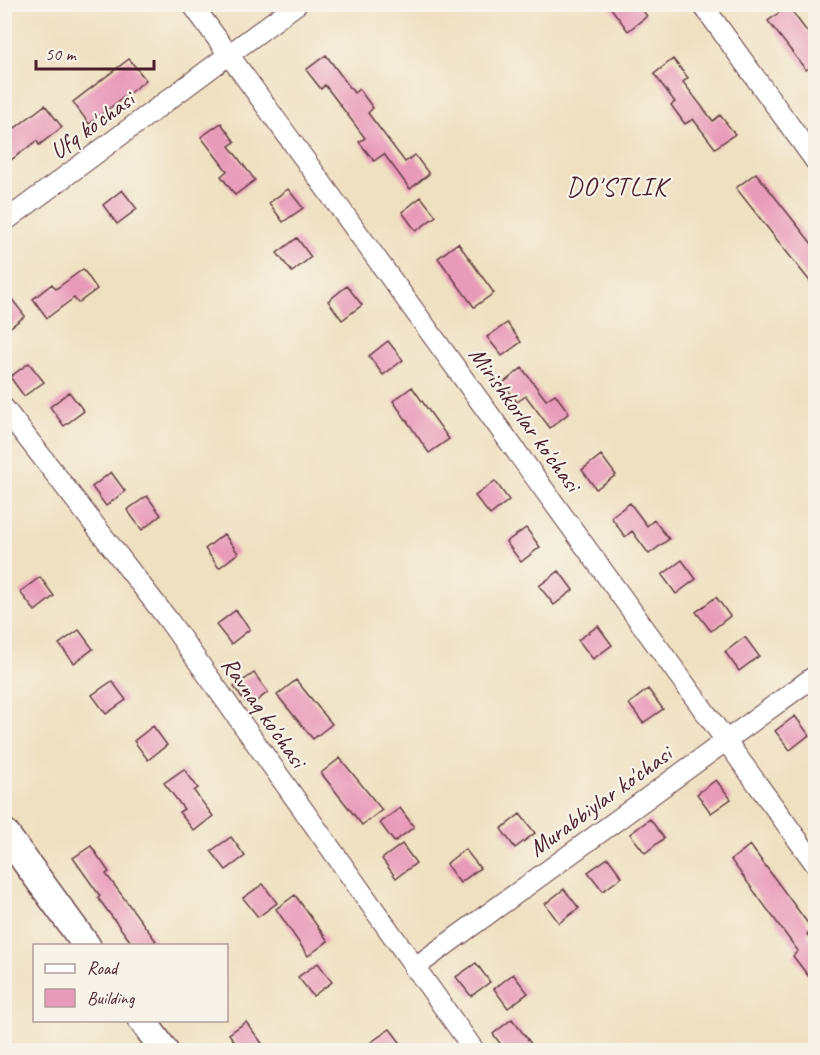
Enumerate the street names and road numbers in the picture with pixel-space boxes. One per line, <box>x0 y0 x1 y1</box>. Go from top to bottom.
street label: Ufq ko'chasi <box>44 83 142 166</box>
street label: Mirishkorlar ko'chasi <box>462 341 589 499</box>
street label: Ravnaq ko'chasi <box>215 651 315 775</box>
street label: Murabbiylar ko'chasi <box>523 738 679 863</box>

